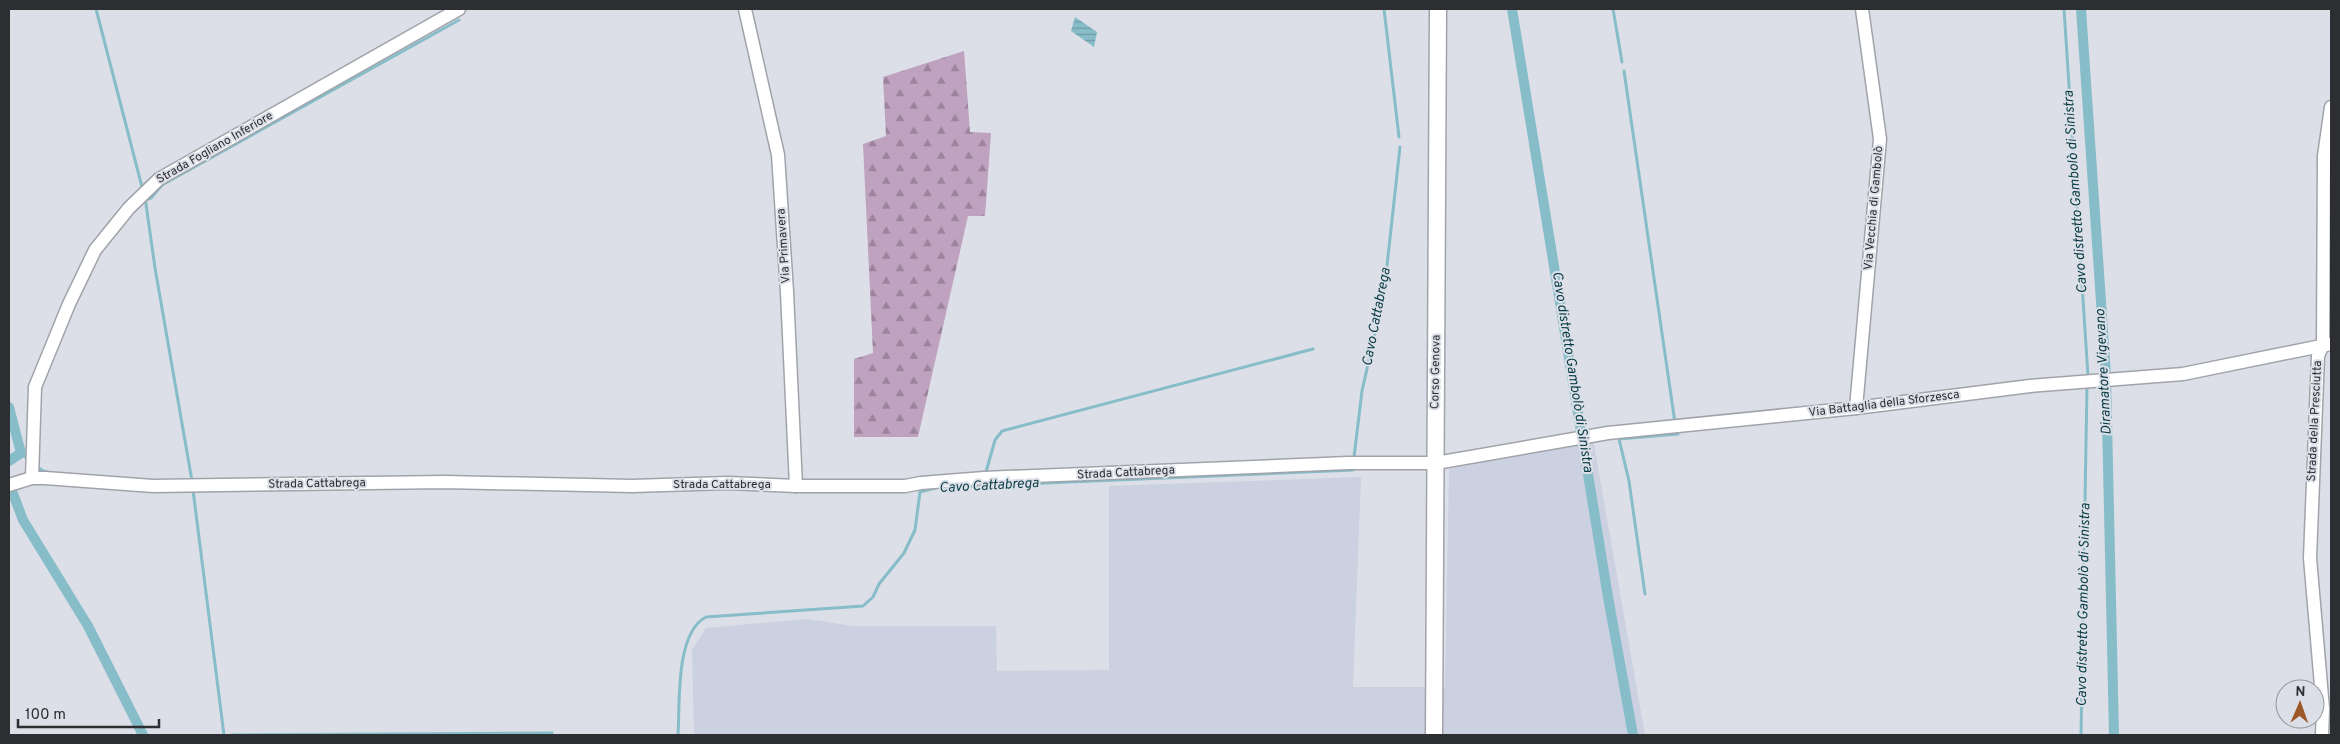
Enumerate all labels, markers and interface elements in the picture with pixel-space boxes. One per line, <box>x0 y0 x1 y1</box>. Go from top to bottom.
water label: Cavo distretto Gambolò di Sinistra <box>2060 89 2092 294</box>
street label: Strada Fogliano Inferiore <box>154 108 276 188</box>
street label: Via Vecchia di Gambolò <box>1861 145 1887 271</box>
street label: Via Primavera <box>773 208 795 284</box>
water label: Cavo Cattabrega <box>1359 266 1395 368</box>
water label: Cavo distretto Gambolò di Sinistra <box>1548 270 1596 475</box>
water label: Diramatore Vigevano <box>2092 308 2116 435</box>
street label: Corso Genova <box>1427 335 1445 409</box>
street label: Strada della Presciutta <box>2304 360 2326 482</box>
street label: Via Battaglia della Sforzesca <box>1808 387 1960 421</box>
street label: Strada Cattabrega <box>1077 462 1175 484</box>
street label: Strada Cattabrega <box>268 475 366 493</box>
water label: Cavo Cattabrega <box>939 475 1040 497</box>
street label: Strada Cattabrega <box>673 477 771 493</box>
water label: Cavo distretto Gambolò di Sinistra <box>2074 502 2094 707</box>
north arrow <box>2275 679 2325 729</box>
text: N <box>2295 684 2306 701</box>
scale bar <box>18 696 159 728</box>
text: 100 m <box>25 706 66 725</box>

